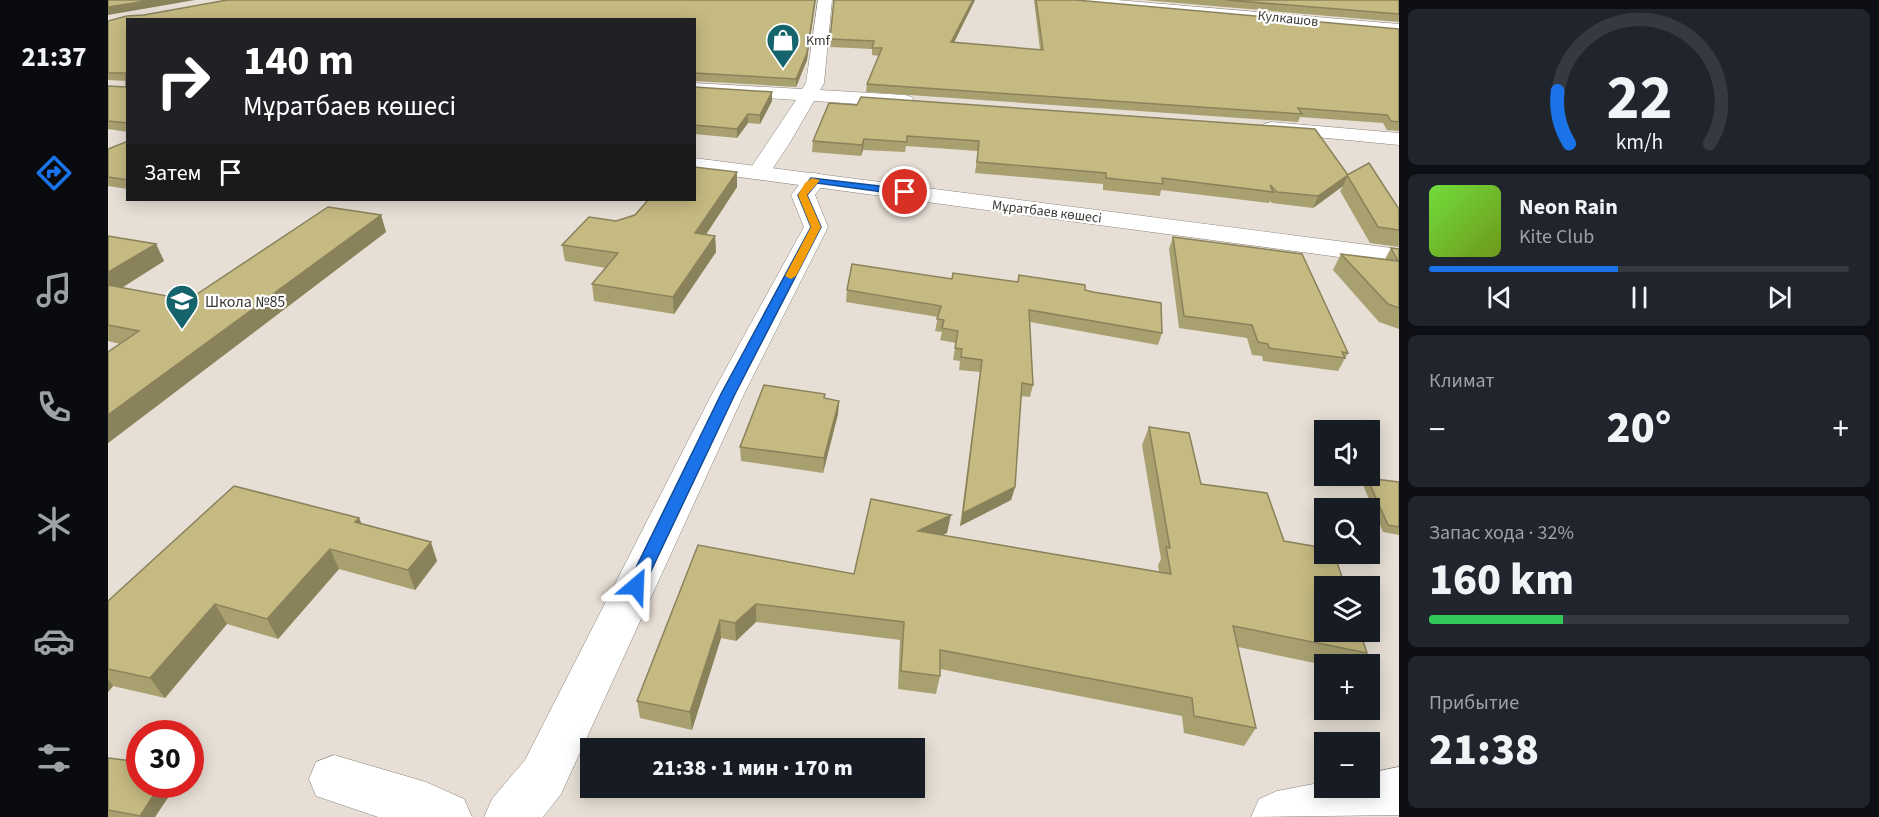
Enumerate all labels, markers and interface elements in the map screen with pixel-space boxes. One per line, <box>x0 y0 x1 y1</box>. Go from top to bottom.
street label: Кулкашов <box>1257 6 1319 32</box>
shop icon: Kmf <box>765 22 801 69</box>
text: 140 m <box>243 31 354 91</box>
place label: Kmf <box>806 31 831 51</box>
text: 21:37 <box>21 38 87 77</box>
icon: right <box>144 42 222 120</box>
text: 22 <box>1606 54 1672 143</box>
text: Мұратбаев көшесі <box>243 87 456 126</box>
text: km/h <box>1615 127 1663 158</box>
icon: directions <box>33 152 75 194</box>
icon: arrive <box>214 156 247 189</box>
text: Затем <box>144 157 202 189</box>
pin <box>879 166 930 217</box>
icon: arrive <box>888 175 921 208</box>
text: Neon Rain <box>1519 191 1618 223</box>
street label: Мұратбаев көшесі <box>991 195 1103 229</box>
text: Kite Club <box>1519 223 1594 251</box>
icon: music <box>33 269 75 311</box>
icon: previous <box>1483 281 1516 314</box>
icon: pause <box>1623 281 1656 314</box>
icon: next <box>1763 281 1796 314</box>
school or university icon: Школа №85 <box>164 283 200 330</box>
place label: Школа №85 <box>205 291 285 313</box>
text: Климат <box>1429 367 1495 395</box>
icon: phone <box>33 386 75 428</box>
text: 20° <box>1607 396 1671 460</box>
text: − <box>1429 406 1445 453</box>
text: + <box>1833 406 1849 453</box>
map controls <box>1314 420 1380 798</box>
button: sound <box>1314 420 1380 486</box>
button: search <box>1314 498 1380 564</box>
icon: climate <box>33 503 75 545</box>
text: Запас хода · 32% <box>1429 519 1574 547</box>
text: 160 km <box>1429 548 1574 612</box>
position arrow <box>604 554 668 618</box>
button: layers <box>1314 576 1380 642</box>
icon: car <box>33 620 75 662</box>
button: + <box>1314 654 1380 720</box>
text: Прибытие <box>1429 689 1519 717</box>
text: 21:38 <box>1429 718 1539 782</box>
speed limit sign: 30 <box>126 720 204 798</box>
button: − <box>1314 732 1380 798</box>
icon: filters <box>33 737 75 779</box>
text: 21:38 · 1 мин · 170 m <box>652 752 853 784</box>

